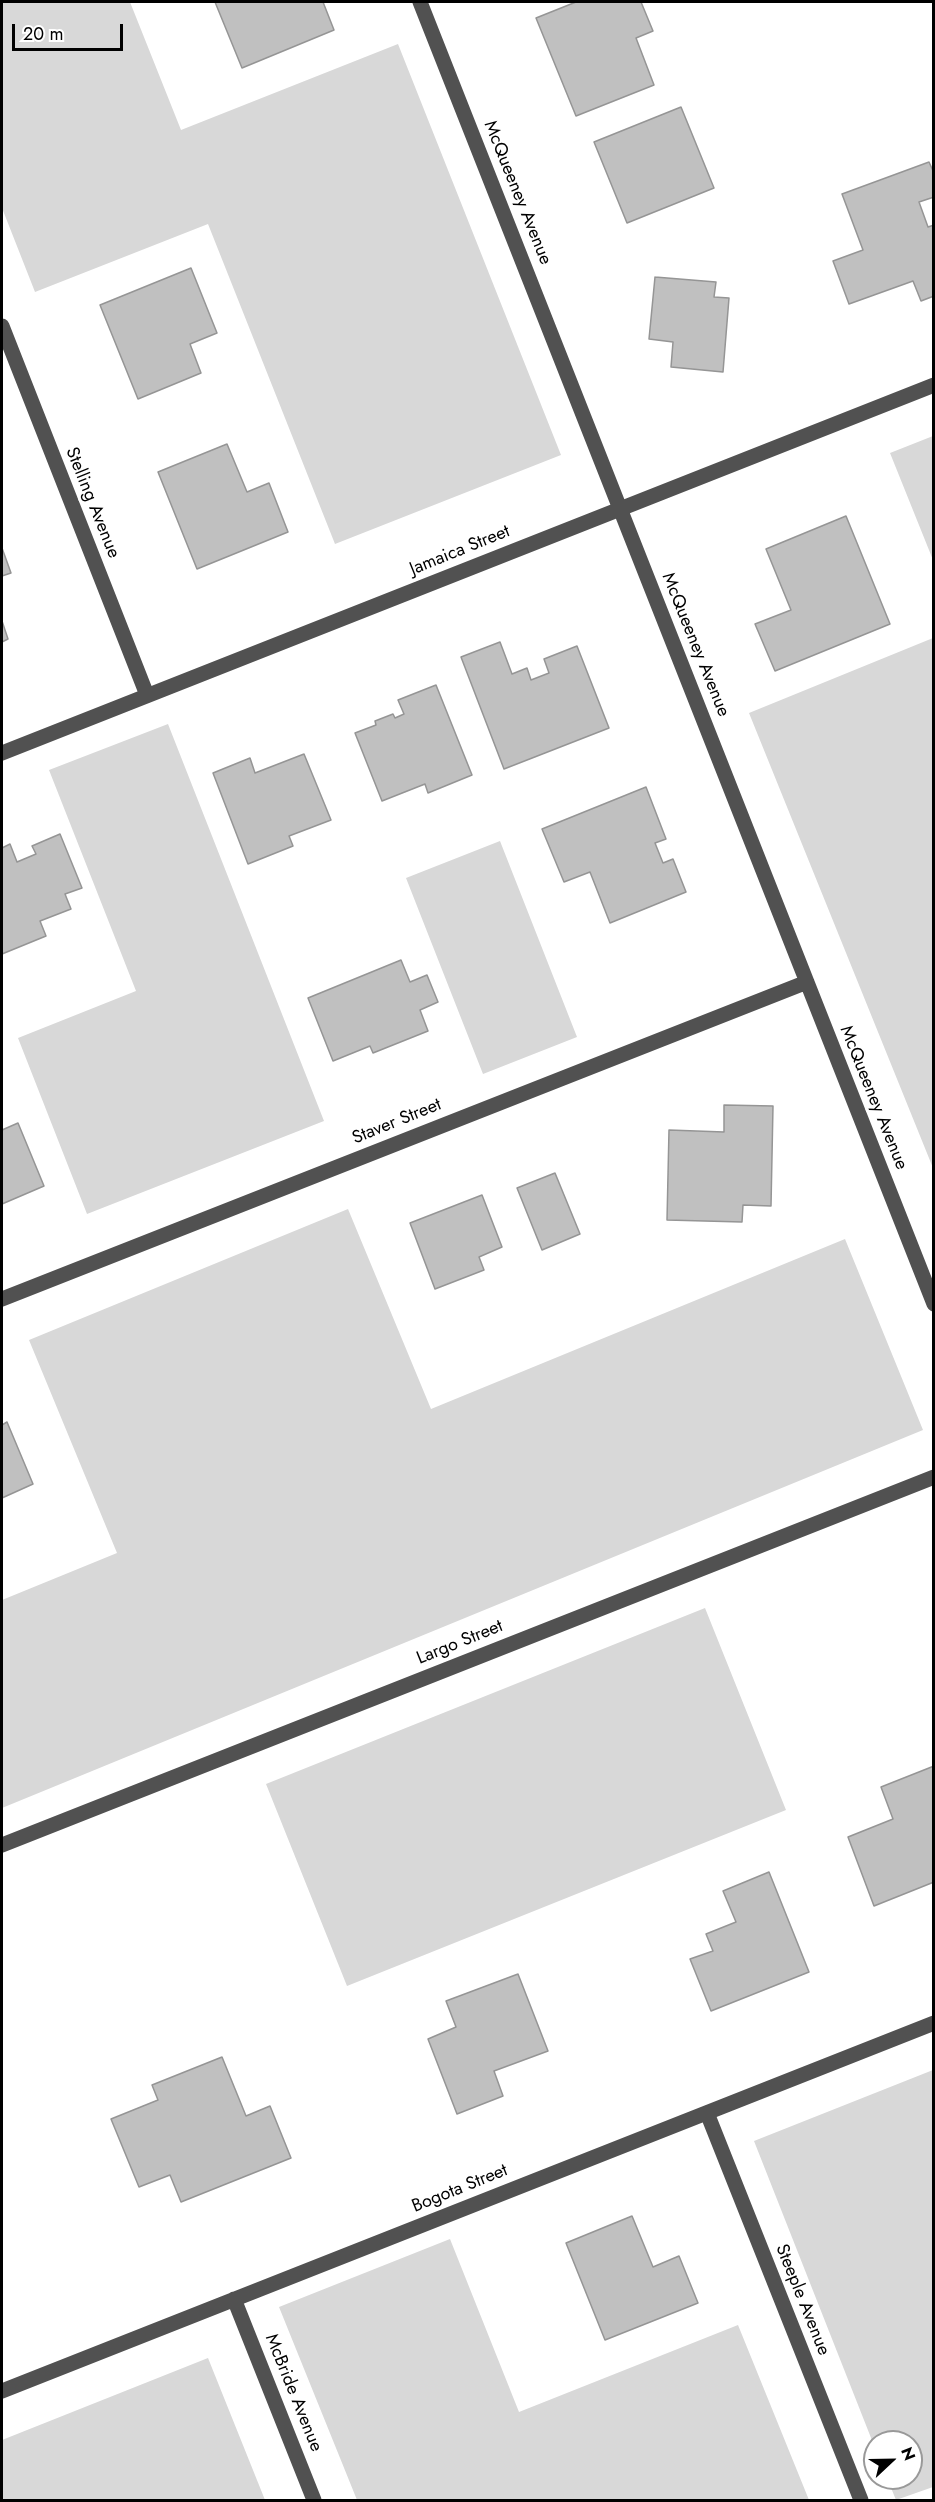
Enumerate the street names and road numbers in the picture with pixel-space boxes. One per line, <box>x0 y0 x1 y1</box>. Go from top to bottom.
street label: McQueeney Avenue <box>478 118 556 268</box>
street label: Stelling Avenue <box>60 444 124 562</box>
street label: Jamaica Street <box>407 521 513 581</box>
street label: McQueeney Avenue <box>656 570 734 720</box>
street label: McQueeney Avenue <box>834 1023 912 1173</box>
street label: Staver Street <box>349 1094 445 1150</box>
street label: Largo Street <box>414 1616 506 1670</box>
street label: Bogota Street <box>409 2160 511 2218</box>
street label: Steeple Avenue <box>770 2241 834 2359</box>
street label: McBride Avenue <box>260 2331 326 2455</box>

